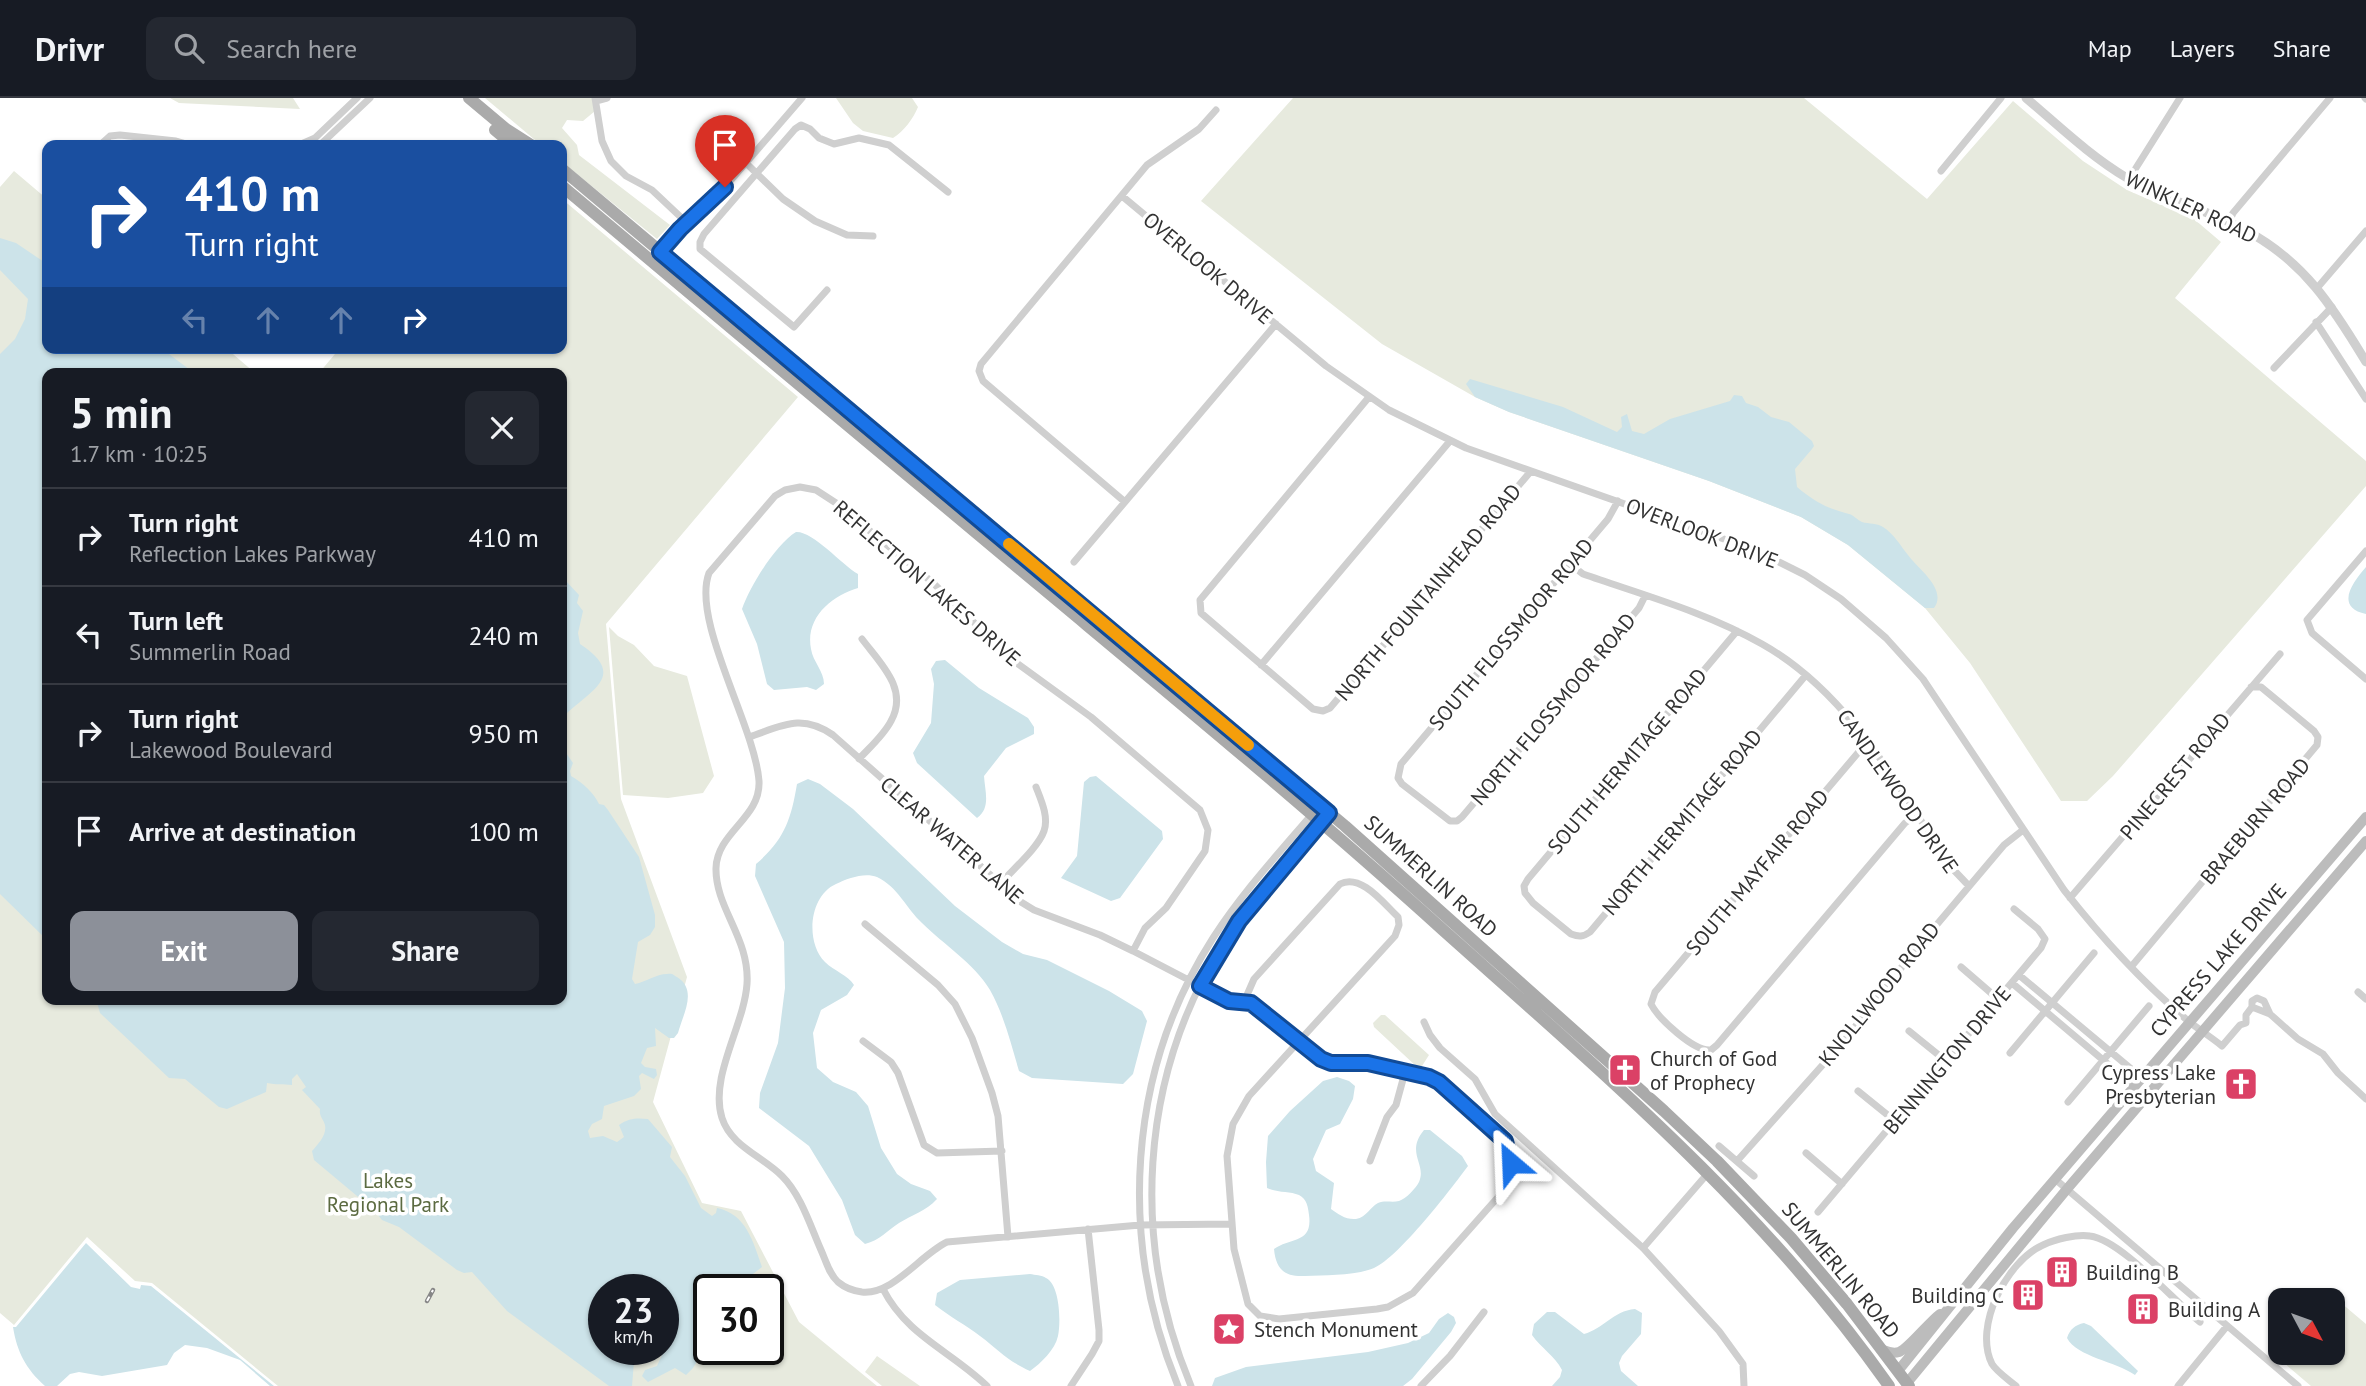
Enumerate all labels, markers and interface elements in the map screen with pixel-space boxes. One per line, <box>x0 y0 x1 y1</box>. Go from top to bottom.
search box <box>146 17 636 80</box>
text: Drivr <box>35 27 104 70</box>
icon: search <box>170 29 208 67</box>
text: Search here <box>226 32 357 65</box>
text: Map <box>2088 33 2132 64</box>
text: Layers <box>2170 33 2235 64</box>
text: Share <box>2273 33 2331 64</box>
pin <box>695 115 755 187</box>
icon: arrive <box>706 126 744 164</box>
text: 410 m <box>185 161 320 225</box>
street label: WINKLER ROAD <box>2121 165 2261 249</box>
icon: right <box>70 168 161 259</box>
street label: OVERLOOK DRIVE <box>1138 206 1278 330</box>
text: Turn right <box>185 223 319 265</box>
icon: left <box>176 301 214 339</box>
icon: ahead <box>249 301 287 339</box>
icon: ahead <box>322 301 360 339</box>
icon: right <box>395 301 433 339</box>
text: 5 min <box>70 385 172 440</box>
button: close <box>465 391 539 465</box>
text: 1.7 km · 10:25 <box>70 439 208 468</box>
street label: NORTH FOUNTAINHEAD ROAD <box>1329 478 1527 706</box>
street label: OVERLOOK DRIVE <box>1622 492 1782 574</box>
street label: REFLECTION LAKES DRIVE <box>828 494 1026 672</box>
text: Turn right <box>129 506 238 539</box>
icon: right <box>70 518 108 556</box>
text: 410 m <box>468 521 539 554</box>
street label: SOUTH FLOSSMOOR ROAD <box>1423 532 1599 736</box>
text: Reflection Lakes Parkway <box>129 539 376 568</box>
text: Turn left <box>129 604 223 637</box>
street label: NORTH FLOSSMOOR ROAD <box>1465 607 1641 811</box>
icon: left <box>70 616 108 654</box>
text: 240 m <box>468 619 539 652</box>
text: Summerlin Road <box>129 637 291 666</box>
street label: SOUTH HERMITAGE ROAD <box>1541 663 1713 859</box>
text: Turn right <box>129 702 238 735</box>
street label: CANDLEWOOD DRIVE <box>1831 704 1965 878</box>
street label: PINECREST ROAD <box>2114 707 2236 845</box>
icon: right <box>70 714 108 752</box>
text: 950 m <box>468 717 539 750</box>
street label: NORTH HERMITAGE ROAD <box>1596 723 1768 921</box>
text: Lakewood Boulevard <box>129 735 333 764</box>
street label: BRAEBURN ROAD <box>2194 752 2316 890</box>
street label: CLEAR WATER LANE <box>875 770 1029 910</box>
street label: SOUTH MAYFAIR ROAD <box>1680 783 1834 961</box>
street label: SUMMERLIN ROAD <box>1359 809 1503 943</box>
icon: arrive <box>70 812 108 850</box>
text: Arrive at destination <box>129 815 356 848</box>
text: 100 m <box>468 815 539 848</box>
street label: CYPRESS LAKE DRIVE <box>2144 878 2292 1042</box>
button: Exit <box>70 911 298 991</box>
button: Share <box>312 911 539 991</box>
street label: KNOLLWOOD ROAD <box>1813 916 1945 1072</box>
street label: BENNINGTON DRIVE <box>1877 980 2017 1140</box>
place label: Church of God of Prophecy <box>1650 1045 1777 1096</box>
church icon: Church of God of Prophecy <box>1606 1051 1644 1089</box>
place label: Cypress Lake Presbyterian <box>2101 1059 2216 1110</box>
church icon: Cypress Lake Presbyterian <box>2222 1065 2260 1103</box>
position arrow <box>1474 1126 1548 1200</box>
park label: Lakes Regional Park <box>327 1167 449 1218</box>
street label: SUMMERLIN ROAD <box>1776 1196 1906 1344</box>
building icon: Building B <box>2043 1253 2081 1291</box>
place label: Building B <box>2086 1259 2179 1286</box>
speed limit sign: 30 <box>693 1274 784 1365</box>
building icon: Building C <box>2009 1276 2047 1314</box>
place label: Building C <box>1911 1282 2004 1309</box>
text: 23 <box>614 1287 653 1333</box>
north arrow <box>2268 1288 2345 1365</box>
map controls <box>2268 1288 2345 1365</box>
building icon: Building A <box>2124 1290 2162 1328</box>
place label: Building A <box>2168 1296 2261 1323</box>
place icon: Stench Monument <box>1210 1310 1248 1348</box>
place label: Stench Monument <box>1254 1316 1418 1343</box>
text: km/h <box>614 1325 653 1348</box>

